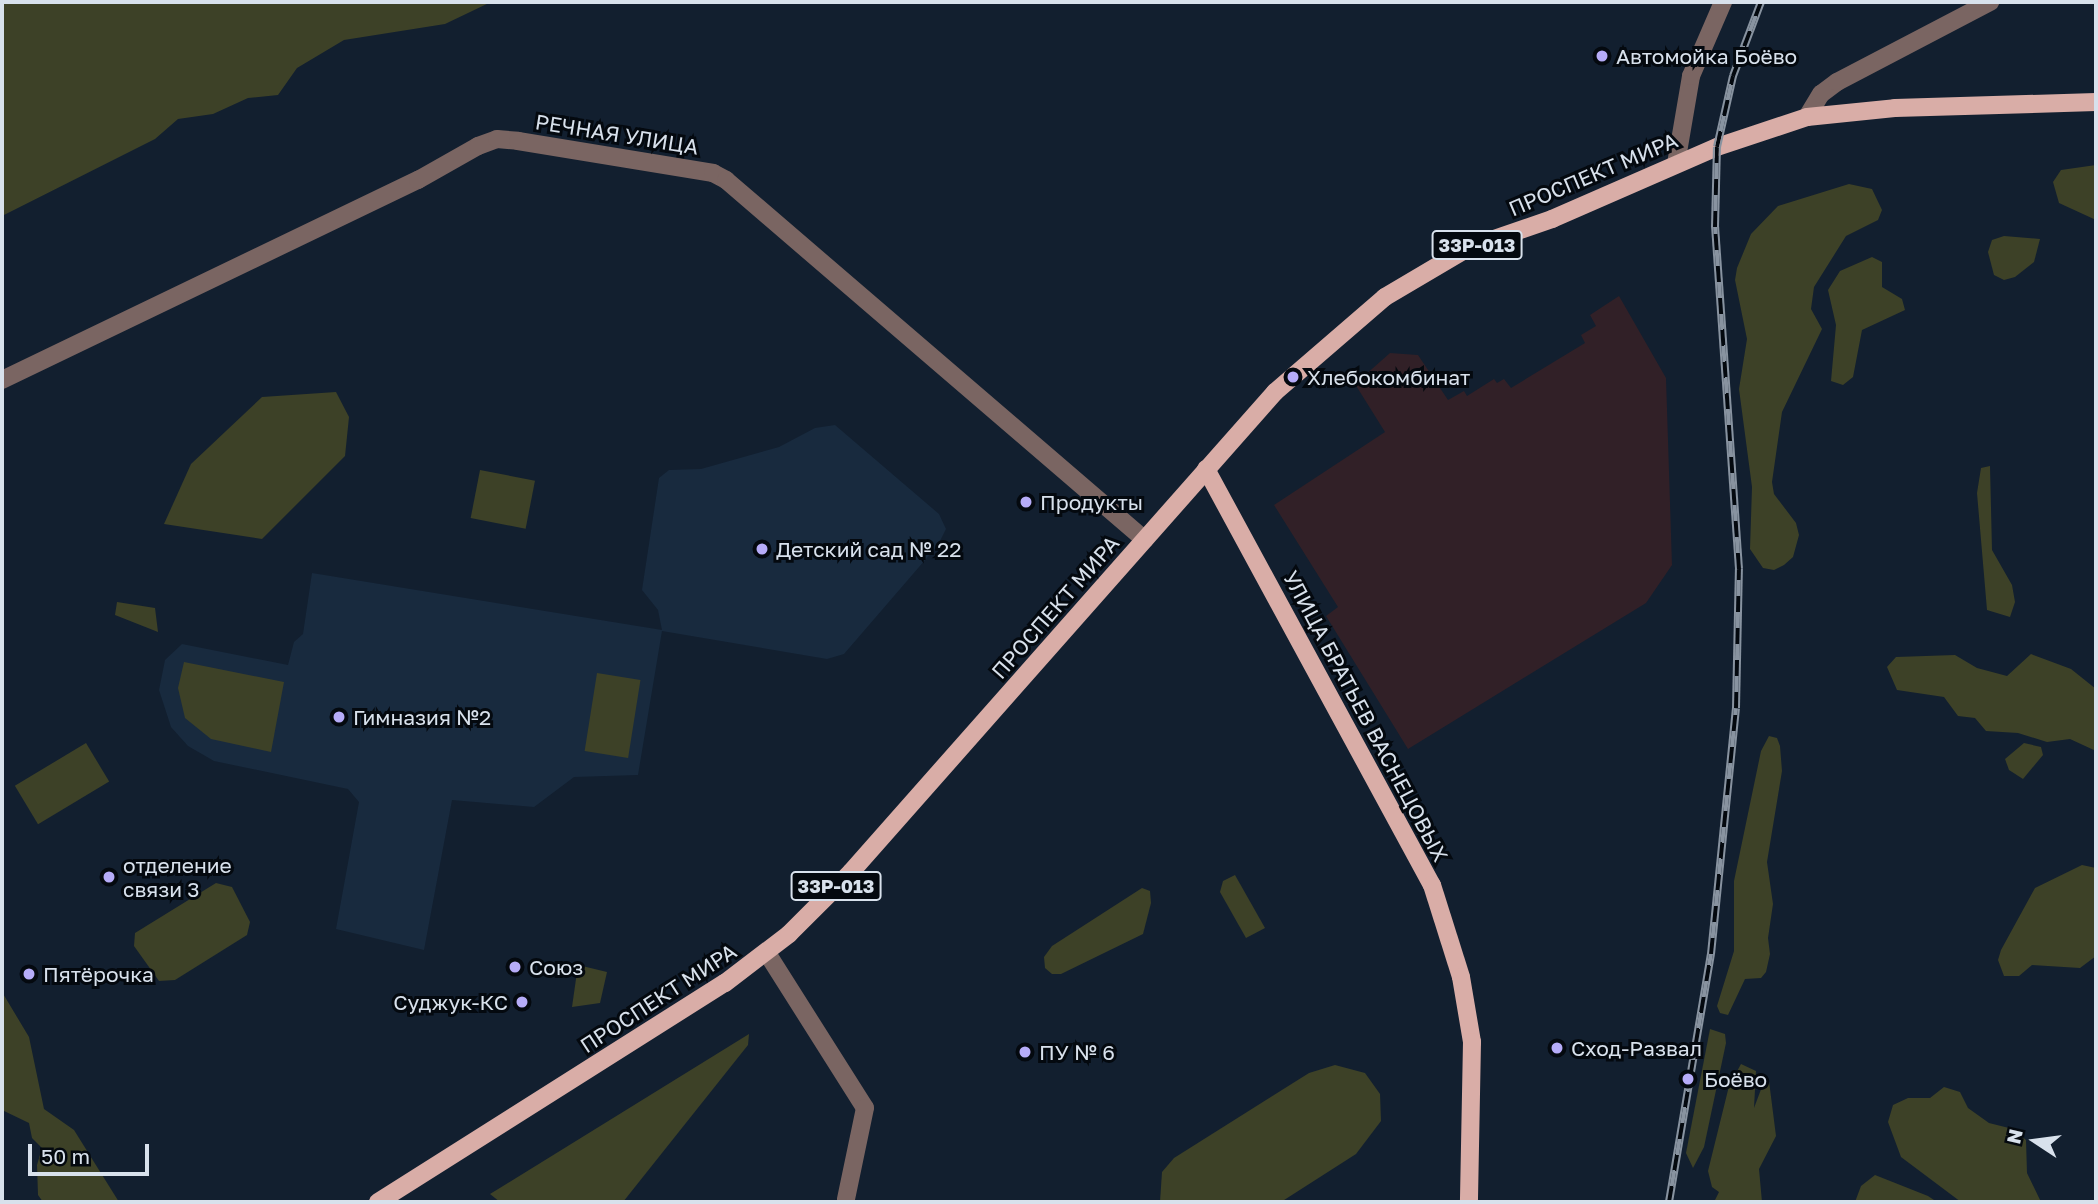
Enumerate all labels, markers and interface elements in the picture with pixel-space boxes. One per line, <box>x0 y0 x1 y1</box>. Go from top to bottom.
place label: Автомойка Боёво <box>1616 43 1797 69</box>
marker: Автомойка Боёво <box>1594 48 1610 64</box>
street label: РЕЧНАЯ УЛИЦА <box>534 109 700 159</box>
street label: ПРОСПЕКТ МИРА <box>1505 127 1681 221</box>
road number: 33Р-013 <box>1432 230 1522 260</box>
place label: Хлебокомбинат <box>1307 364 1470 390</box>
marker: Хлебокомбинат <box>1285 369 1301 385</box>
place label: Продукты <box>1040 489 1143 515</box>
marker: Продукты <box>1018 494 1034 510</box>
street label: ПРОСПЕКТ МИРА <box>986 530 1124 684</box>
place label: Детский сад № 22 <box>776 536 961 562</box>
marker: Детский сад № 22 <box>754 541 770 557</box>
street label: УЛИЦА БРАТЬЕВ ВАСНЕЦОВЫХ <box>1278 566 1454 866</box>
place label: Гимназия №2 <box>353 704 491 730</box>
marker: Гимназия №2 <box>331 709 347 725</box>
place label: отделение связи 3 <box>123 852 232 902</box>
marker: отделение связи 3 <box>101 869 117 885</box>
road number: 33Р-013 <box>790 870 882 902</box>
street label: ПРОСПЕКТ МИРА <box>575 938 741 1058</box>
place label: Союз <box>529 954 583 980</box>
marker: Союз <box>507 959 523 975</box>
place label: Пятёрочка <box>43 961 154 987</box>
marker: Пятёрочка <box>21 966 37 982</box>
place label: Суджук-КС <box>393 989 508 1015</box>
marker: Суджук-КС <box>514 994 530 1010</box>
place label: Сход-Развал <box>1571 1035 1702 1061</box>
place label: ПУ № 6 <box>1039 1039 1115 1065</box>
marker: Сход-Развал <box>1549 1040 1565 1056</box>
marker: ПУ № 6 <box>1017 1044 1033 1060</box>
place label: Боёво <box>1704 1066 1767 1092</box>
marker: Боёво <box>1678 1069 1698 1089</box>
north arrow <box>2000 1106 2070 1176</box>
text: N <box>2001 1127 2027 1146</box>
scale bar <box>32 1130 152 1174</box>
text: 50 m <box>41 1143 90 1169</box>

